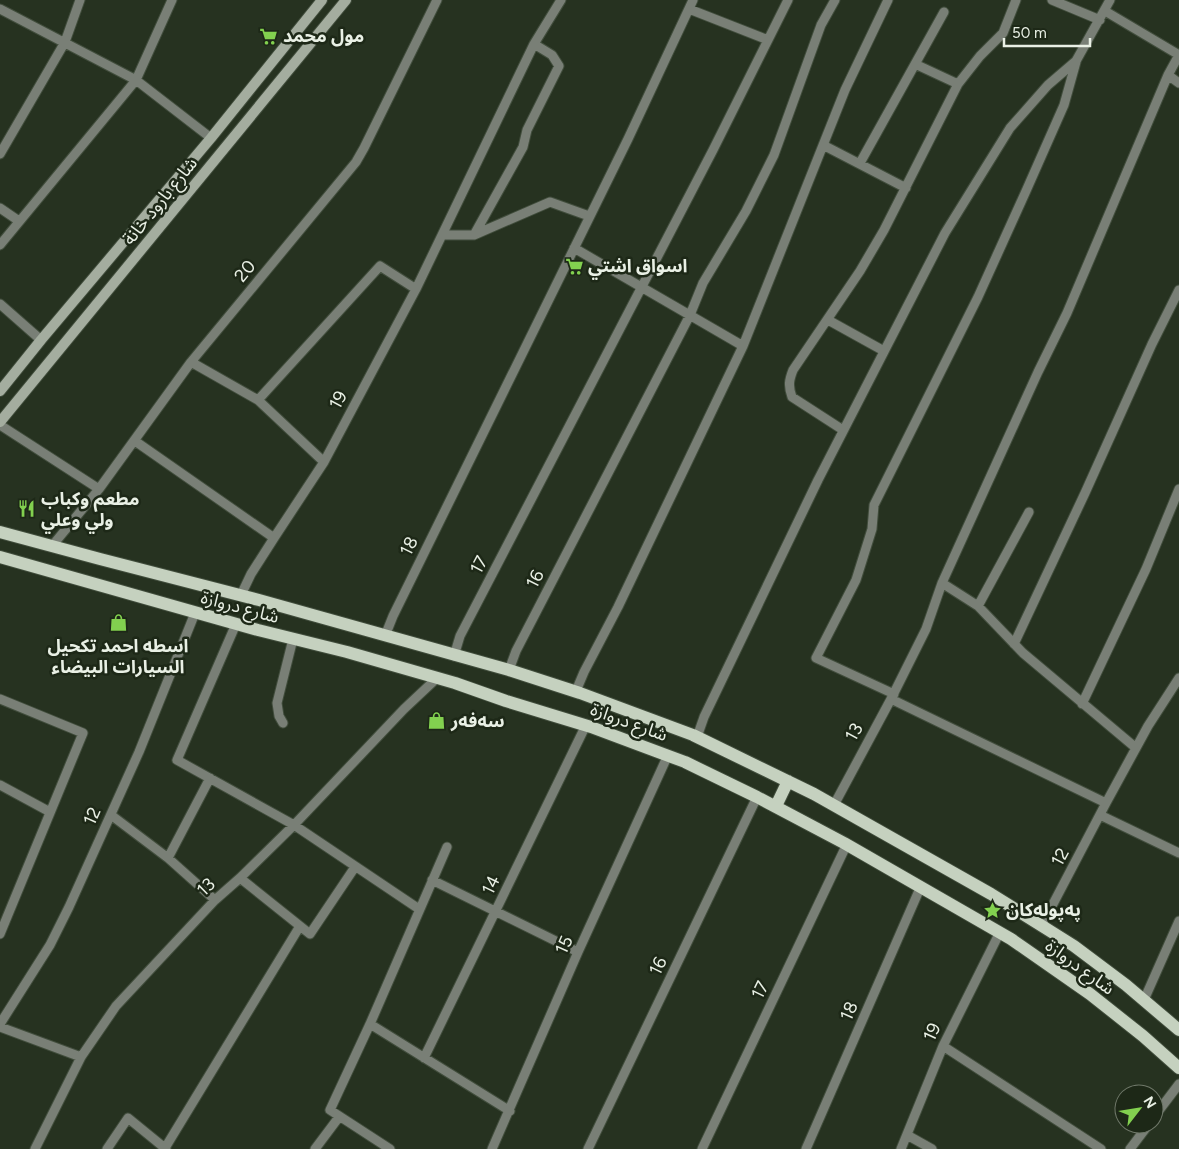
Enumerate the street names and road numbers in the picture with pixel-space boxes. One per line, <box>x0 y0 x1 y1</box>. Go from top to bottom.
street label: شارع بارود خانة <box>118 153 204 251</box>
street label: 20 <box>230 256 260 286</box>
street label: 19 <box>324 387 352 413</box>
street label: 18 <box>395 533 423 559</box>
street label: 17 <box>465 552 493 578</box>
street label: 16 <box>521 566 549 592</box>
street label: شارع دروازة <box>198 586 282 631</box>
street label: شارع دروازة <box>587 698 670 749</box>
street label: 13 <box>840 719 868 745</box>
street label: 12 <box>78 804 106 828</box>
street label: 12 <box>1046 844 1074 870</box>
street label: 14 <box>477 872 505 898</box>
street label: 13 <box>192 873 220 901</box>
street label: 15 <box>550 932 578 958</box>
street label: شارع دروازة <box>1039 935 1119 1002</box>
street label: 16 <box>644 953 672 979</box>
street label: 17 <box>746 977 774 1003</box>
street label: 18 <box>835 998 863 1024</box>
street label: 19 <box>918 1019 946 1045</box>

